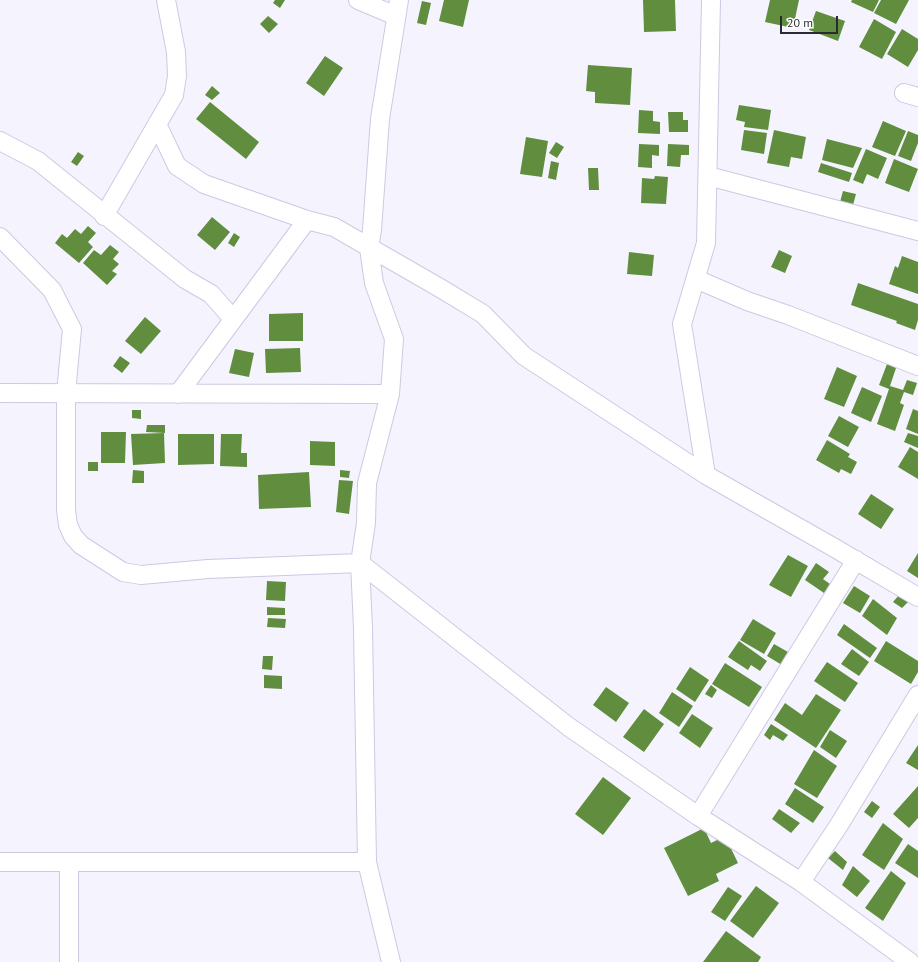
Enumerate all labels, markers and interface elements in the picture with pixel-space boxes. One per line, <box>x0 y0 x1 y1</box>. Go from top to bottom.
scale bar <box>782 8 840 34</box>
text: 20 m <box>787 15 813 30</box>

